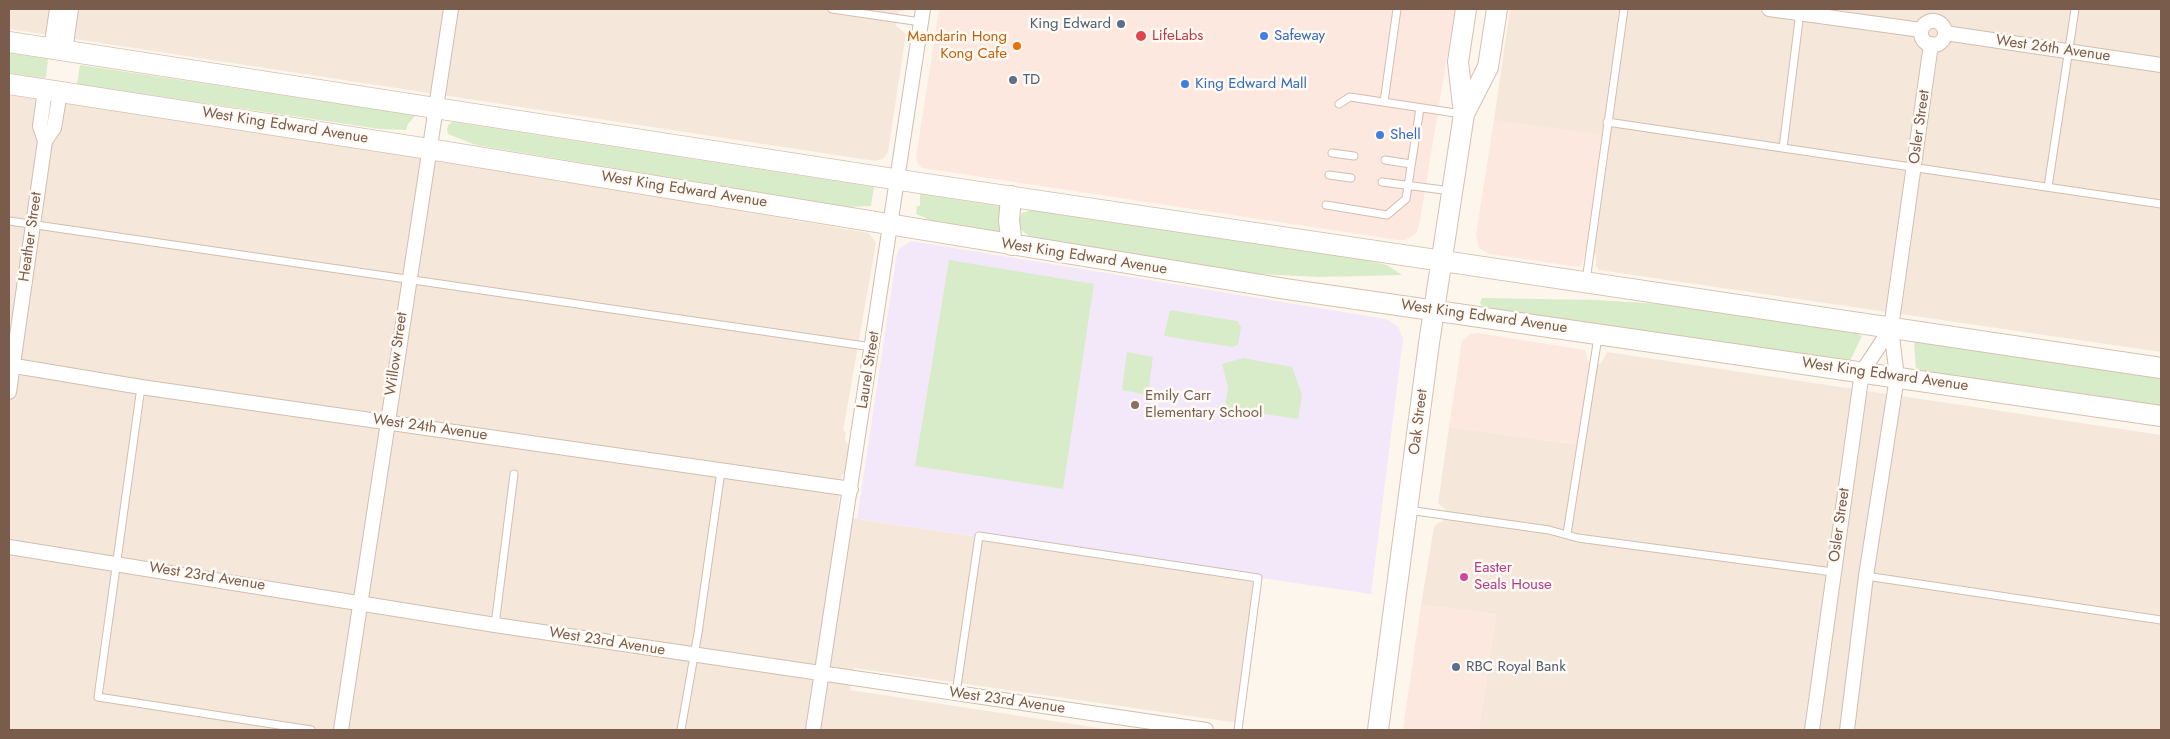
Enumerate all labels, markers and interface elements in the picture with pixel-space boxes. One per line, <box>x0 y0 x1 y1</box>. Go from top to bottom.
place label: King Edward <box>1030 15 1111 33</box>
marker: King Edward <box>1115 18 1127 30</box>
place label: LifeLabs <box>1152 27 1203 45</box>
place label: Safeway <box>1274 27 1325 45</box>
place label: Mandarin Hong Kong Cafe <box>907 28 1007 63</box>
marker: LifeLabs <box>1134 29 1148 43</box>
marker: Safeway <box>1258 30 1270 42</box>
street label: West 26th Avenue <box>1995 32 2111 66</box>
marker: Mandarin Hong Kong Cafe <box>1011 40 1023 52</box>
place label: TD <box>1023 71 1040 89</box>
marker: TD <box>1007 74 1019 86</box>
place label: King Edward Mall <box>1195 75 1307 93</box>
marker: King Edward Mall <box>1179 78 1191 90</box>
street label: Osler Street <box>1906 89 1934 165</box>
street label: West King Edward Avenue <box>201 104 369 148</box>
place label: Shell <box>1390 126 1421 144</box>
marker: Shell <box>1374 129 1386 141</box>
street label: West King Edward Avenue <box>600 168 768 212</box>
street label: Heather Street <box>16 191 46 283</box>
street label: West King Edward Avenue <box>1000 235 1168 279</box>
street label: West King Edward Avenue <box>1400 296 1568 338</box>
street label: Willow Street <box>382 311 412 397</box>
street label: Laurel Street <box>854 330 884 410</box>
street label: West King Edward Avenue <box>1801 354 1969 396</box>
place label: Emily Carr Elementary School <box>1145 387 1262 422</box>
street label: Oak Street <box>1406 388 1432 456</box>
marker: Emily Carr Elementary School <box>1129 399 1141 411</box>
street label: West 24th Avenue <box>372 411 488 445</box>
street label: Osler Street <box>1826 487 1854 563</box>
street label: West 23rd Avenue <box>148 559 266 595</box>
place label: Easter Seals House <box>1474 559 1552 594</box>
marker: Easter Seals House <box>1458 571 1470 583</box>
street label: West 23rd Avenue <box>548 624 666 660</box>
place label: RBC Royal Bank <box>1466 658 1566 676</box>
marker: RBC Royal Bank <box>1450 661 1462 673</box>
street label: West 23rd Avenue <box>948 684 1066 718</box>

